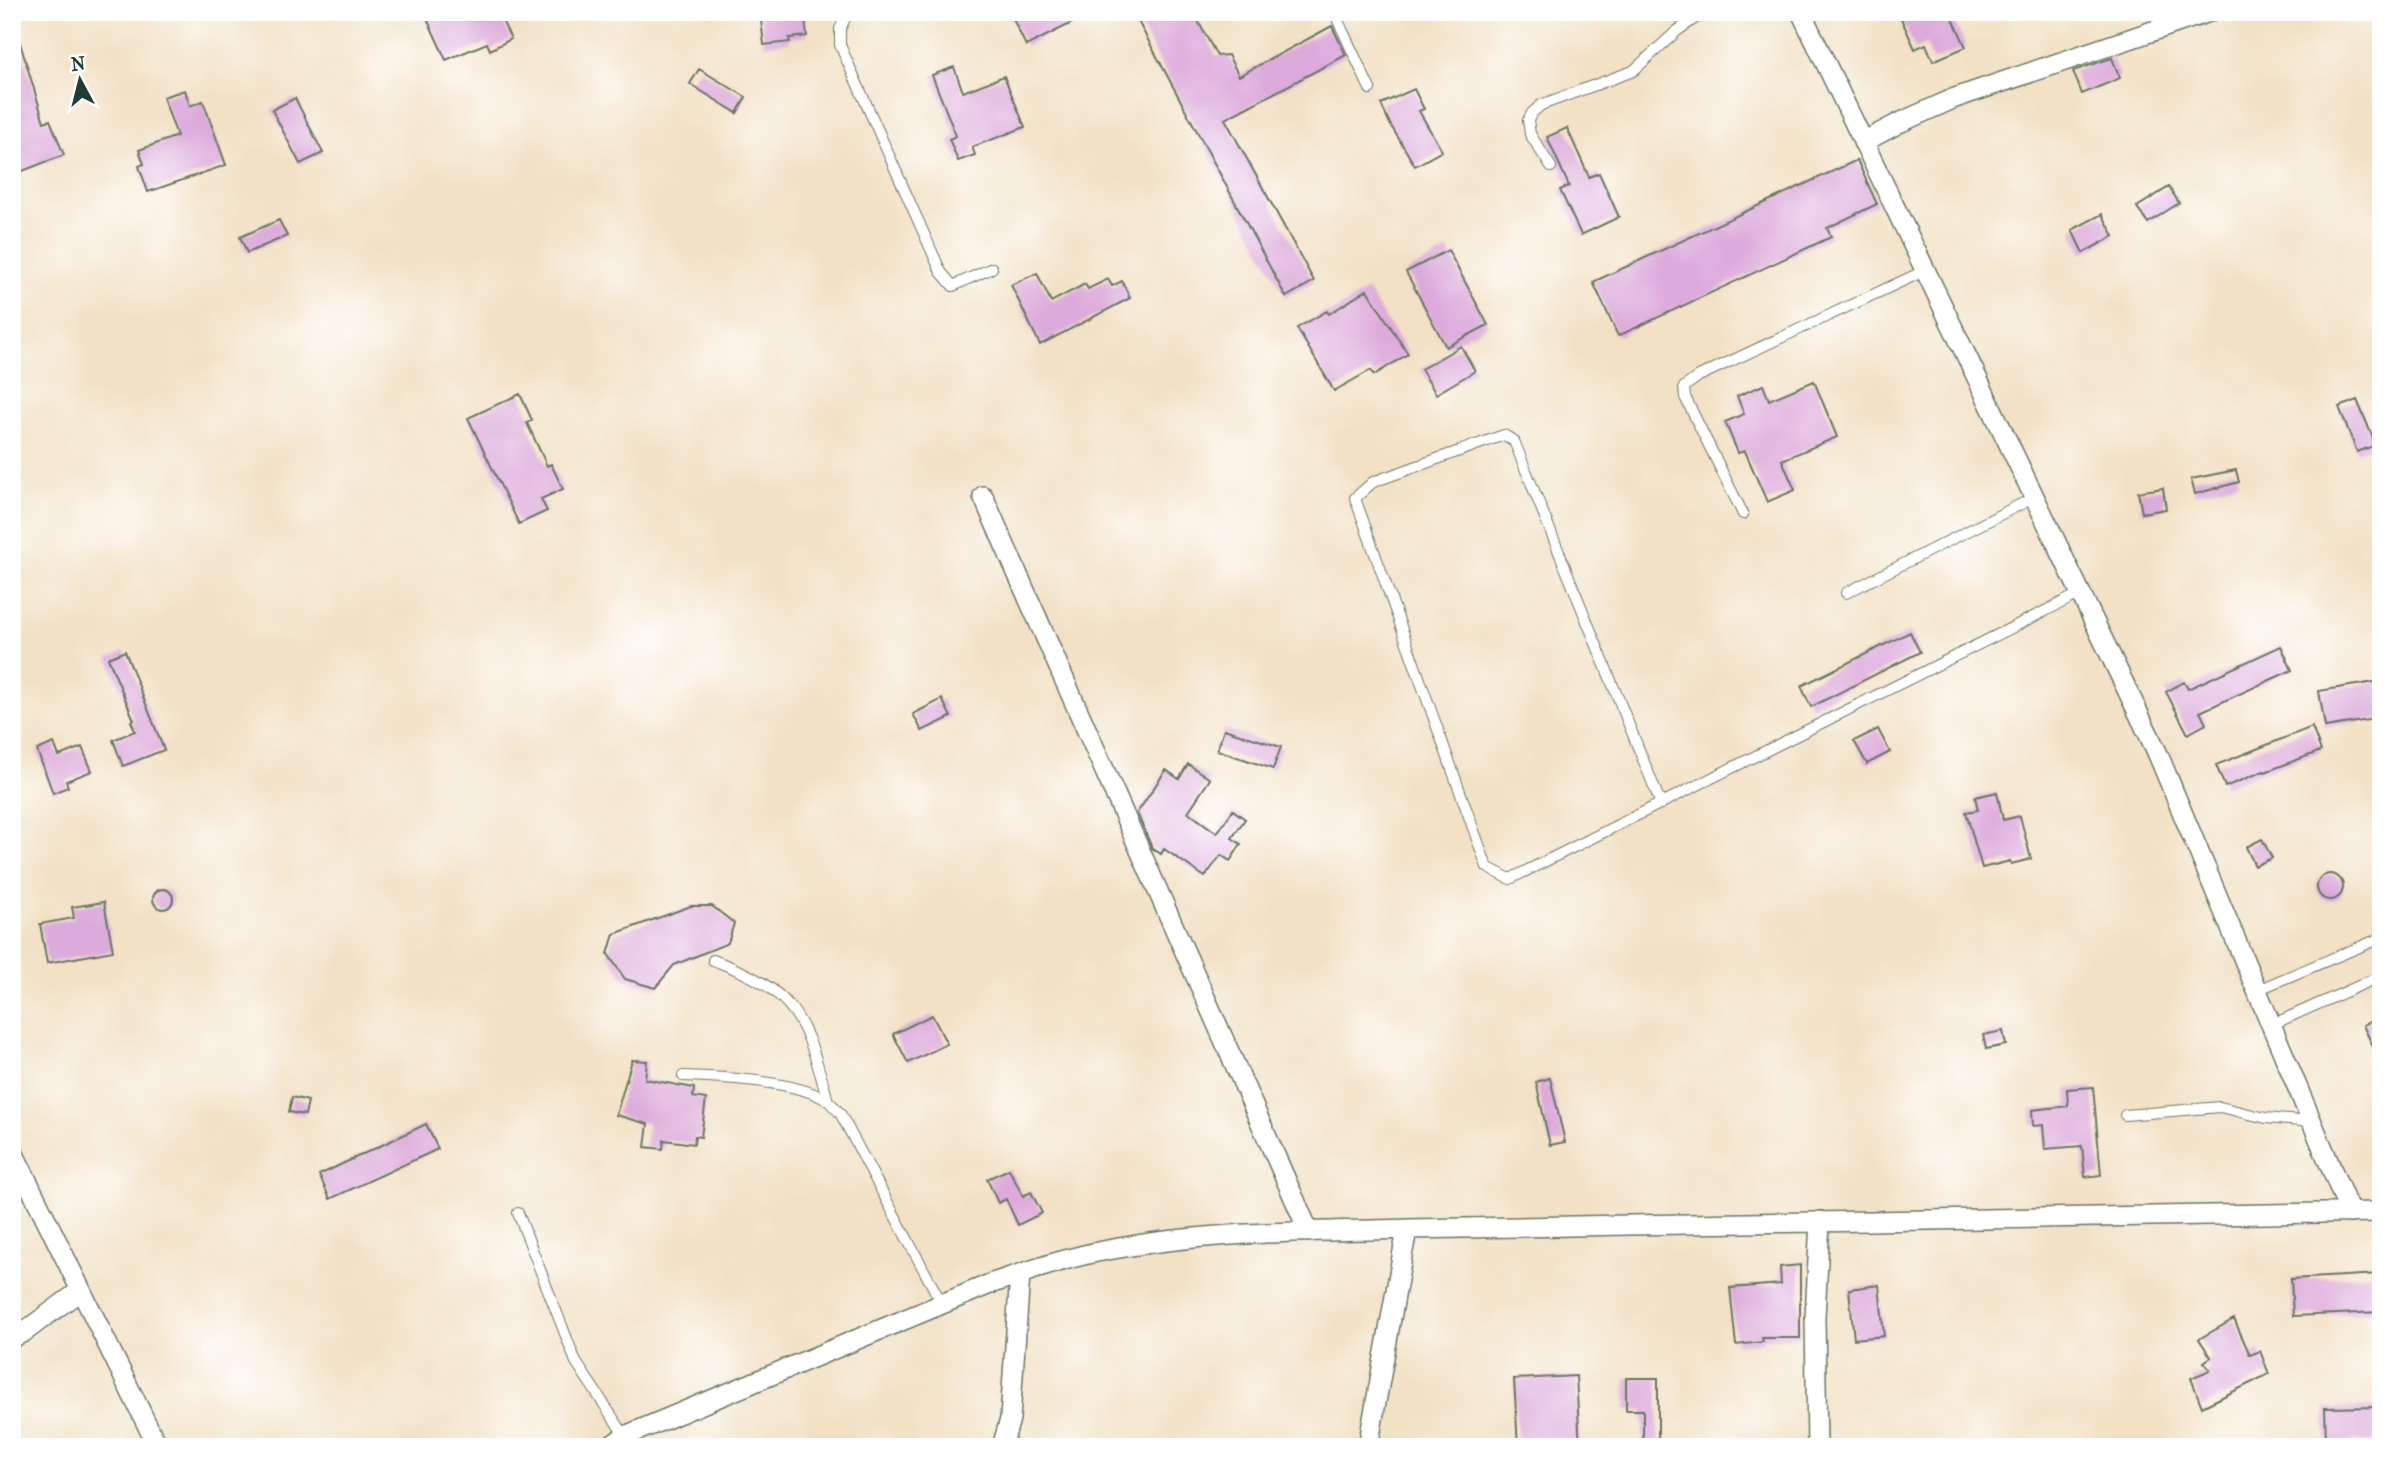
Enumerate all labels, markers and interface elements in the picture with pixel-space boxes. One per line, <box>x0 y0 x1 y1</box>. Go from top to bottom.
north arrow <box>46 46 116 116</box>
text: N <box>70 52 87 76</box>

